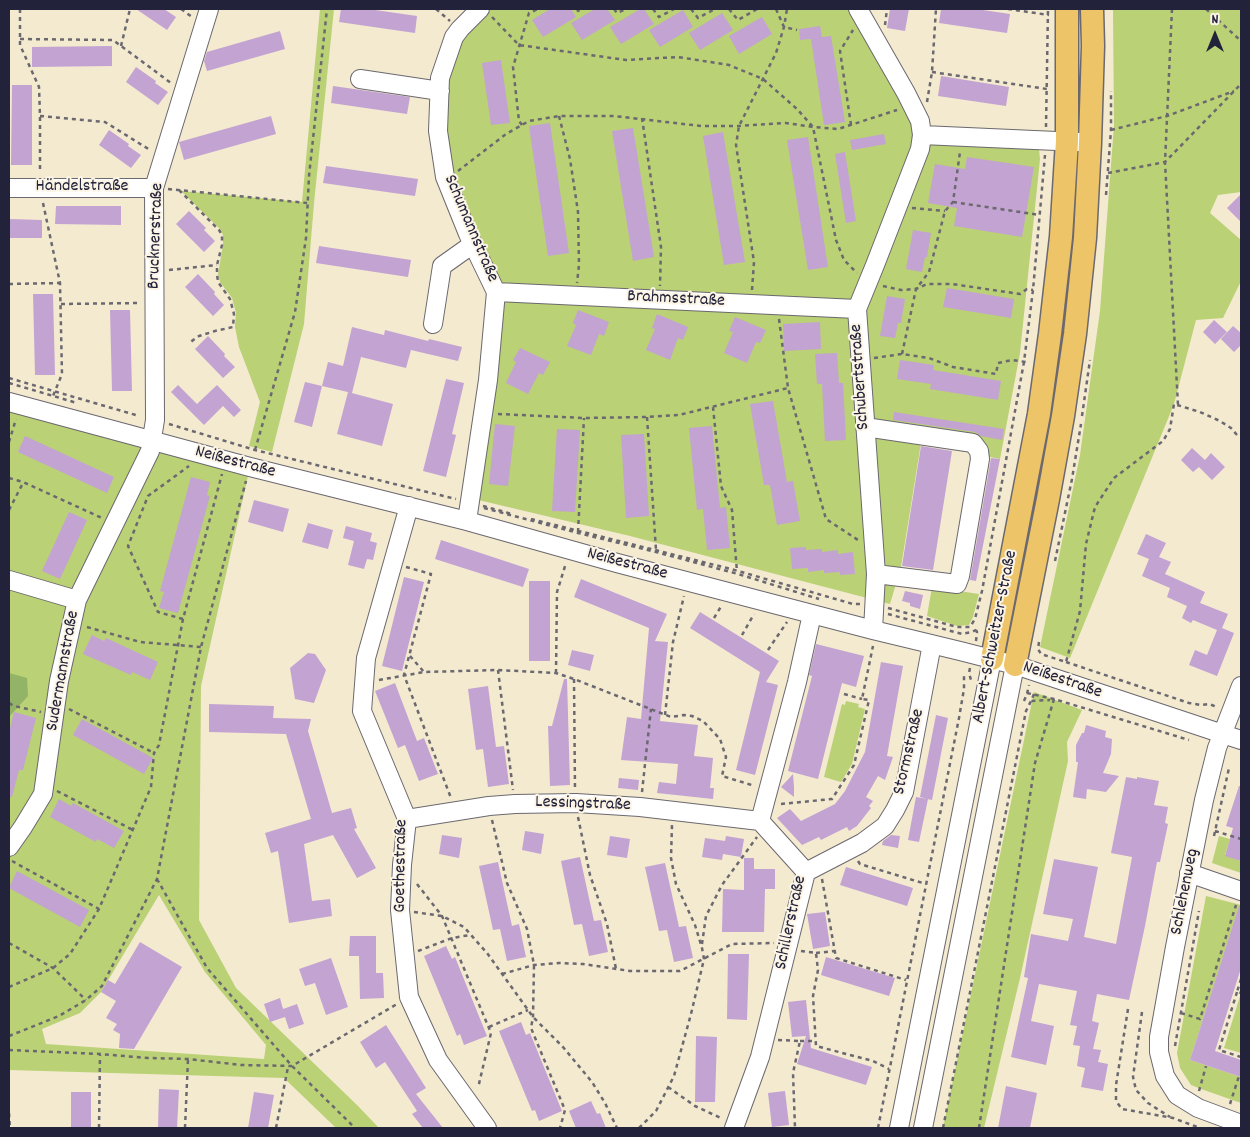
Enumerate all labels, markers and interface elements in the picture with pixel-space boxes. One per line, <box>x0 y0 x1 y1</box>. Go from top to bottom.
north arrow <box>1190 10 1240 60</box>
text: N <box>1212 10 1218 30</box>
street label: Schumannstraße <box>438 172 502 286</box>
street label: Händelstraße <box>36 177 128 199</box>
street label: Brucknerstraße <box>144 183 170 289</box>
street label: Brahmsstraße <box>627 287 725 313</box>
street label: Schubertstraße <box>847 323 875 431</box>
street label: Neißestraße <box>192 442 278 484</box>
street label: Neißestraße <box>584 544 670 586</box>
street label: Albert-Schweitzer-Straße <box>969 549 1023 725</box>
street label: Sudermannstraße <box>43 609 85 733</box>
street label: Neißestraße <box>1020 657 1104 705</box>
street label: Stormstraße <box>890 707 930 797</box>
street label: Lessingstraße <box>535 793 631 817</box>
street label: Goethestraße <box>390 819 414 913</box>
street label: Schlehenweg <box>1167 847 1205 937</box>
street label: Schillerstraße <box>771 874 813 972</box>

